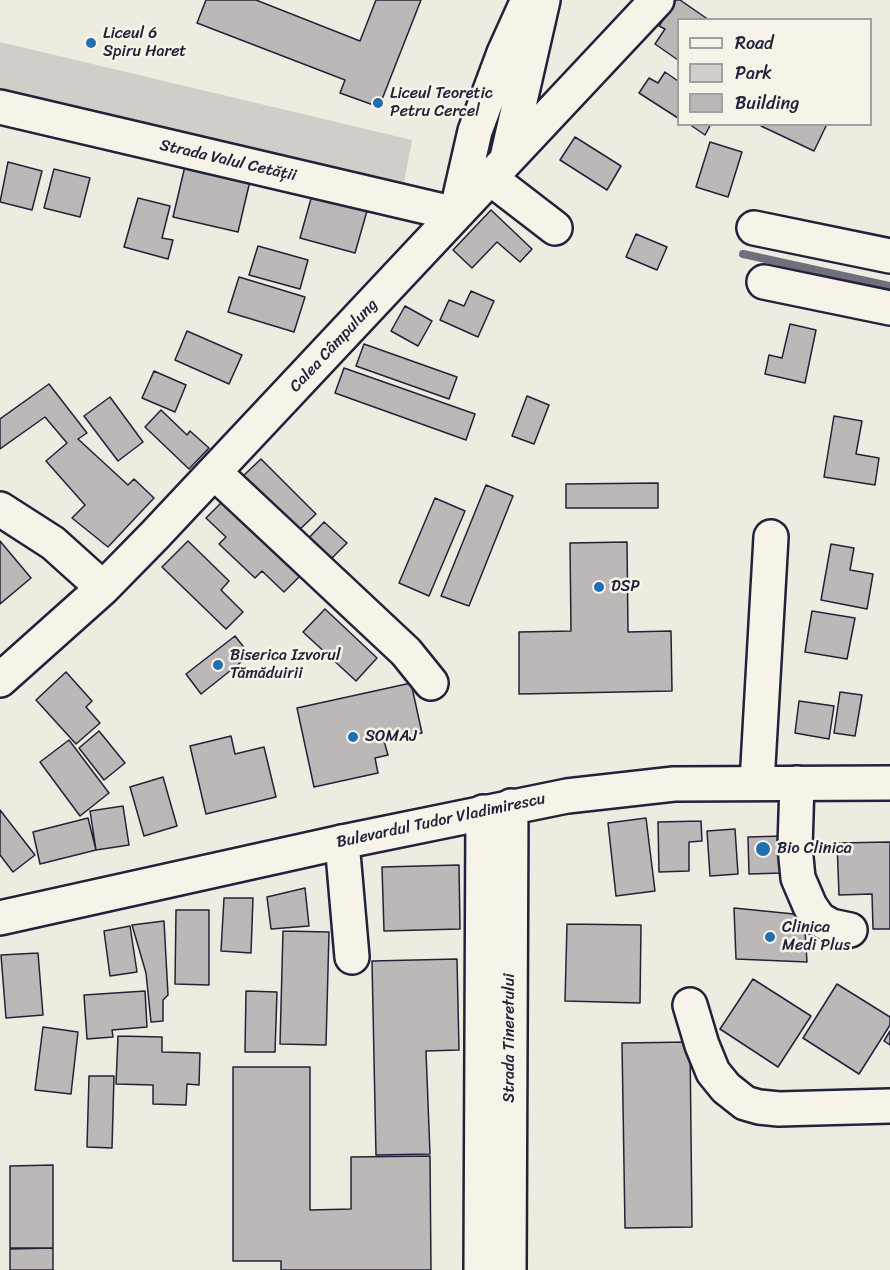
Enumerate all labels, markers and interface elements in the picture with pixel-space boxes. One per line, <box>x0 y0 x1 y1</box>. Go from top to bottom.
legend <box>677 18 872 126</box>
place label: Liceul 6 Spiru Haret <box>103 24 186 62</box>
text: Road <box>735 27 774 59</box>
marker: Liceul 6 Spiru Haret <box>84 36 98 50</box>
text: Park <box>735 57 772 89</box>
place label: Liceul Teoretic Petru Cercel <box>390 84 493 122</box>
text: Building <box>735 87 799 119</box>
marker: Liceul Teoretic Petru Cercel <box>371 96 385 110</box>
street label: Strada Valul Cetății <box>158 136 298 186</box>
street label: Calea Câmpulung <box>286 296 382 396</box>
place label: DSP <box>611 577 640 597</box>
marker: DSP <box>592 580 606 594</box>
place label: Biserica Izvorul Tămăduirii <box>230 646 340 684</box>
marker: Biserica Izvorul Tămăduirii <box>211 658 225 672</box>
place label: SOMAJ <box>365 727 417 747</box>
marker: SOMAJ <box>346 730 360 744</box>
street label: Bulevardul Tudor Vladimirescu <box>335 789 547 853</box>
place label: Bio Clinica <box>777 839 852 859</box>
marker: Bio Clinica <box>754 840 772 858</box>
place label: Clinica Medi Plus <box>782 918 850 956</box>
marker: Clinica Medi Plus <box>763 930 777 944</box>
street label: Strada Tineretului <box>500 973 520 1103</box>

